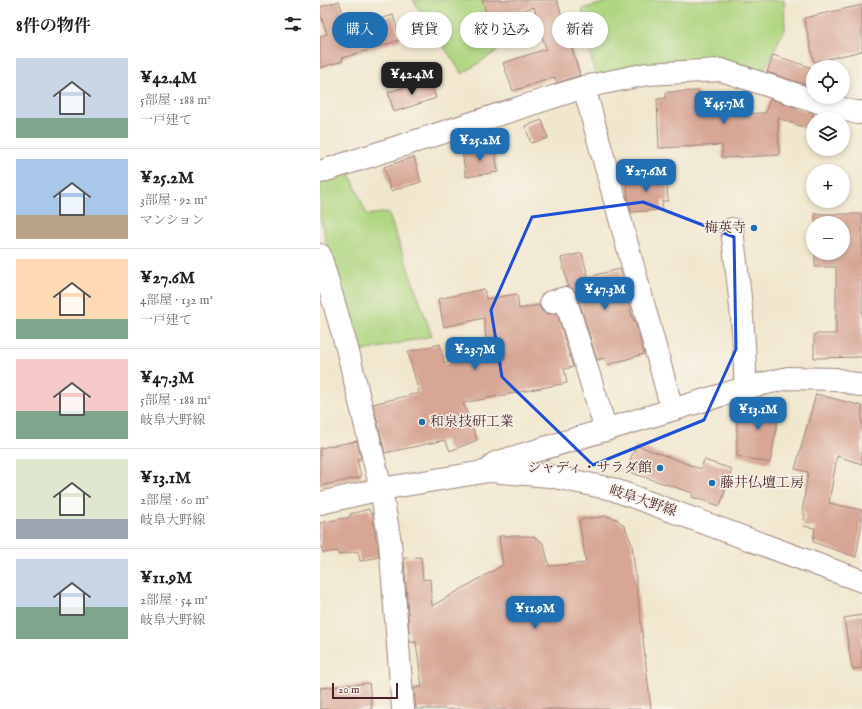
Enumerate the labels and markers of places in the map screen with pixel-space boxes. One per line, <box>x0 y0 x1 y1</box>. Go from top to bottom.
pin: ¥42.4M <box>379 62 445 96</box>
pin: ¥45.7M <box>691 91 757 125</box>
pin: ¥25.2M <box>447 128 513 162</box>
pin: ¥27.6M <box>613 159 679 193</box>
place label: 梅英寺 <box>704 219 746 237</box>
marker: 梅英寺 <box>749 223 759 233</box>
pin: ¥47.3M <box>572 277 638 311</box>
pin: ¥23.7M <box>442 337 508 371</box>
pin: ¥13.1M <box>725 397 791 431</box>
place label: 和泉技研工業 <box>430 413 514 431</box>
marker: 和泉技研工業 <box>417 417 427 427</box>
place label: シャディ・サラダ館 <box>528 459 652 477</box>
marker: シャディ・サラダ館 <box>655 463 665 473</box>
place label: 藤井仏壇工房 <box>720 474 804 492</box>
marker: 藤井仏壇工房 <box>707 478 717 488</box>
pin: ¥11.9M <box>502 596 568 630</box>

